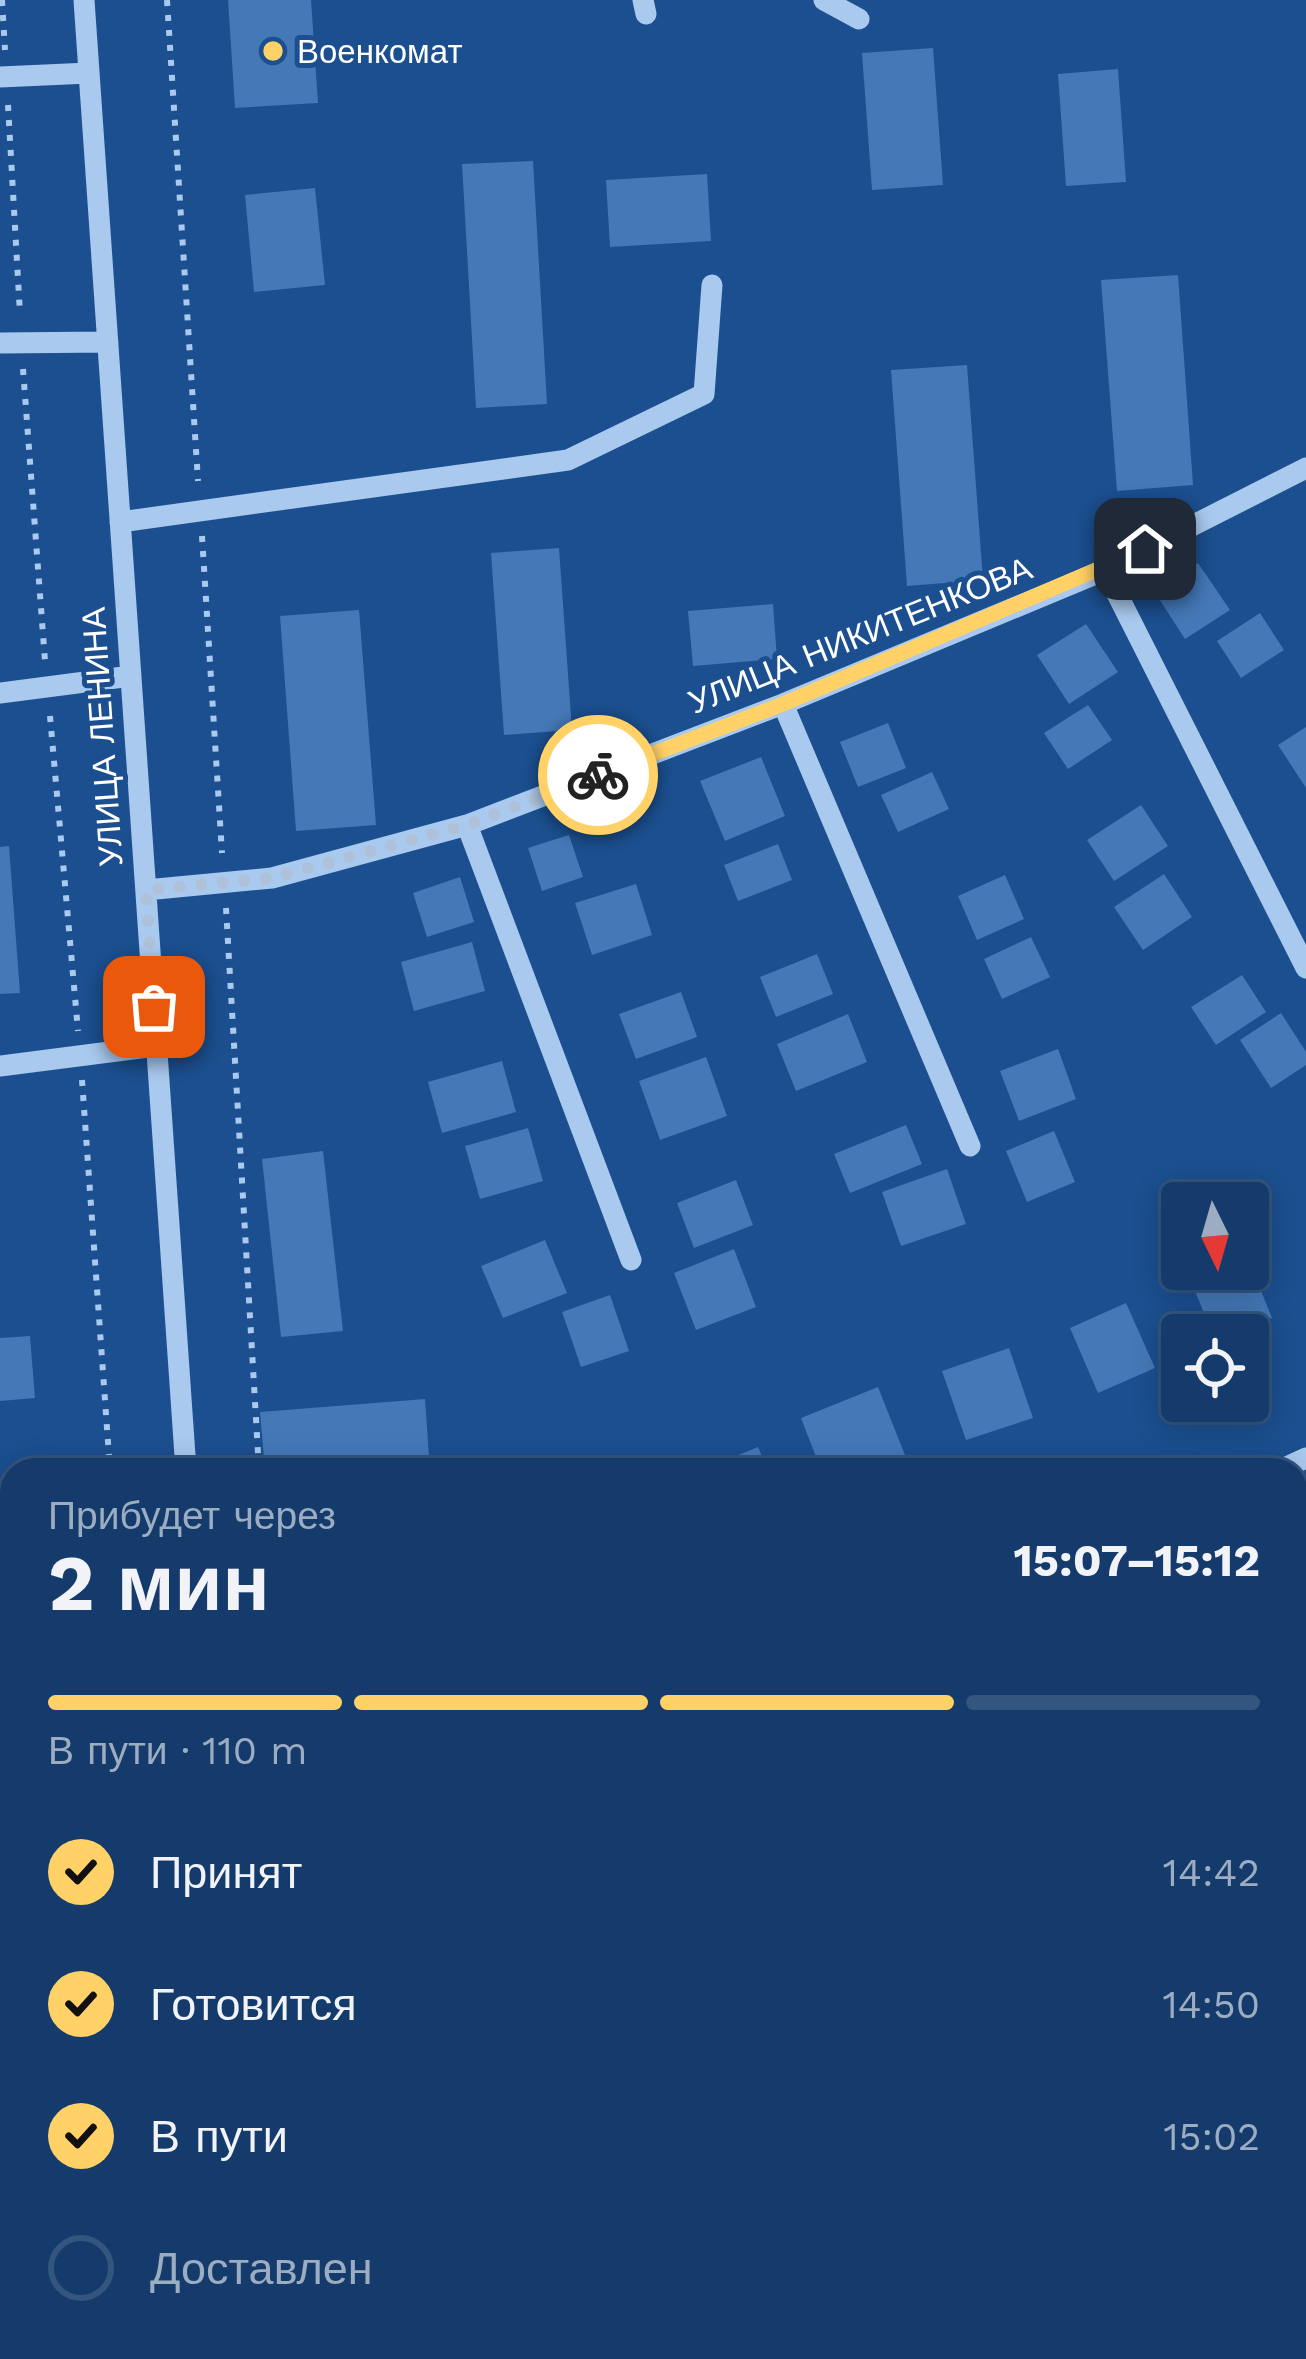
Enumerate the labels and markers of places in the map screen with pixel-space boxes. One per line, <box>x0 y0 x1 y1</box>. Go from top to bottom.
place label: Военкомат <box>297 32 463 71</box>
marker: Военкомат <box>260 38 286 64</box>
pin <box>1094 498 1196 600</box>
pin <box>103 956 205 1058</box>

